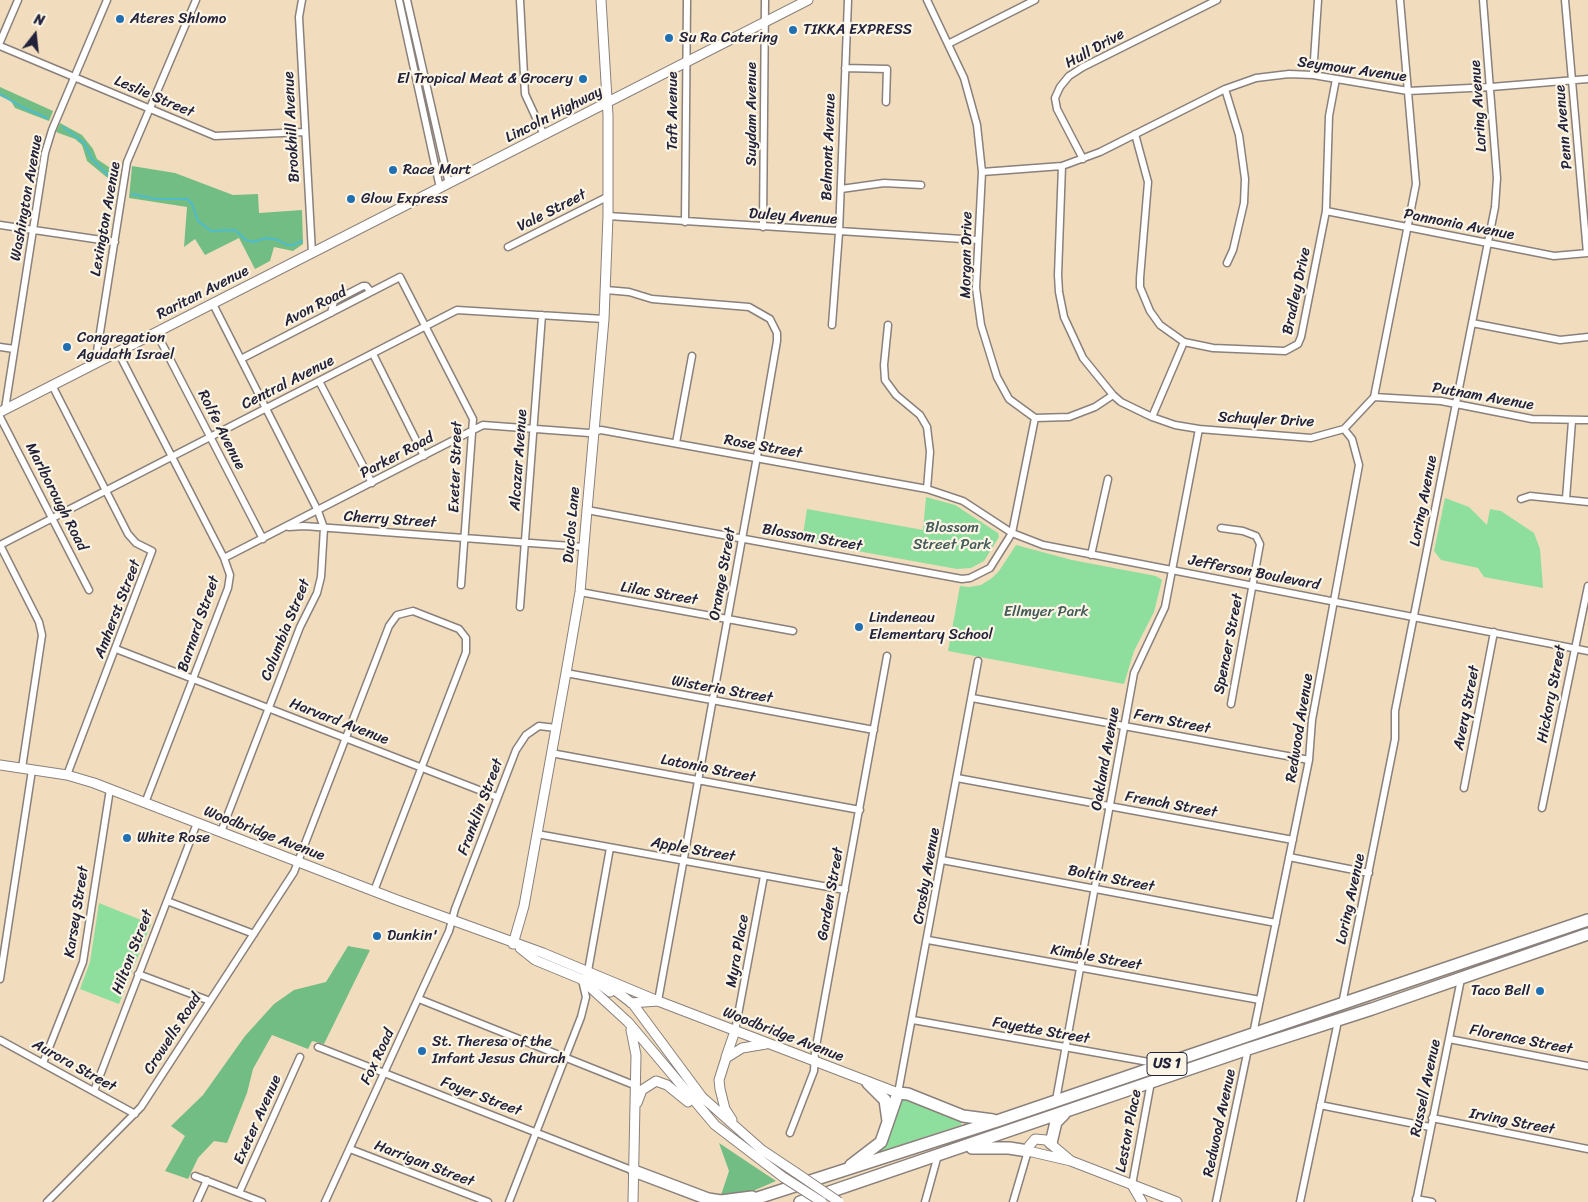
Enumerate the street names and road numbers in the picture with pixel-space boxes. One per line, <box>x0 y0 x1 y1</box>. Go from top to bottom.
street label: Hull Drive <box>1062 25 1128 73</box>
street label: Seymour Avenue <box>1296 53 1408 87</box>
street label: Loring Avenue <box>1467 59 1491 153</box>
street label: Suydam Avenue <box>743 62 761 166</box>
street label: Brookhill Avenue <box>280 71 304 183</box>
street label: Leslie Street <box>112 72 196 122</box>
street label: Taft Avenue <box>664 72 682 150</box>
street label: Lincoln Highway <box>503 83 605 147</box>
street label: Penn Avenue <box>1551 84 1577 170</box>
street label: Belmont Avenue <box>818 93 840 201</box>
street label: Washington Avenue <box>7 134 47 262</box>
street label: Lexington Avenue <box>87 160 125 278</box>
street label: Vale Street <box>515 186 589 236</box>
street label: Duley Avenue <box>748 205 838 229</box>
street label: Pannonia Avenue <box>1402 205 1516 245</box>
street label: Morgan Drive <box>957 211 977 299</box>
street label: Bradley Drive <box>1279 246 1315 336</box>
street label: Raritan Avenue <box>154 262 252 324</box>
street label: Avon Road <box>280 283 350 331</box>
street label: Central Avenue <box>239 352 337 414</box>
street label: Putnam Avenue <box>1431 379 1535 415</box>
street label: Rolfe Avenue <box>193 387 249 473</box>
street label: Schuyler Drive <box>1217 408 1315 432</box>
street label: Alcazar Avenue <box>506 409 532 511</box>
street label: Exeter Street <box>445 421 467 513</box>
street label: Parker Road <box>357 429 437 483</box>
street label: Rose Street <box>723 431 803 463</box>
street label: Marlborough Road <box>21 440 91 554</box>
street label: Loring Avenue <box>1406 454 1442 548</box>
street label: Duclos Lane <box>560 486 584 564</box>
street label: Cherry Street <box>343 508 437 532</box>
street label: Blossom Street <box>761 520 863 556</box>
street label: Orange Street <box>706 526 740 622</box>
street label: Jefferson Boulevard <box>1187 551 1321 595</box>
street label: Amherst Street <box>91 557 145 661</box>
street label: Barnard Street <box>174 574 224 674</box>
street label: Columbia Street <box>257 577 315 683</box>
street label: Lilac Street <box>619 578 699 610</box>
street label: Spencer Street <box>1210 592 1248 696</box>
street label: Hickory Street <box>1534 644 1570 744</box>
street label: Avery Street <box>1450 664 1484 752</box>
street label: Wisteria Street <box>670 672 774 708</box>
street label: Redwood Avenue <box>1283 672 1317 784</box>
street label: Harvard Avenue <box>287 695 391 749</box>
street label: Oakland Avenue <box>1088 706 1124 812</box>
street label: Fern Street <box>1132 706 1212 738</box>
street label: Latonia Street <box>659 751 757 787</box>
street label: Franklin Street <box>454 756 508 858</box>
street label: French Street <box>1124 788 1218 822</box>
street label: Woodbridge Avenue <box>201 803 327 865</box>
street label: Crosby Avenue <box>910 826 944 926</box>
street label: Apple Street <box>650 834 736 866</box>
street label: Garden Street <box>814 846 848 942</box>
street label: Loring Avenue <box>1333 852 1369 946</box>
street label: Boltin Street <box>1066 862 1156 896</box>
street label: Karsey Street <box>61 865 93 959</box>
street label: Hilton Street <box>109 907 157 997</box>
street label: Myra Place <box>723 913 753 989</box>
street label: Kimble Street <box>1049 941 1143 975</box>
street label: Crowells Road <box>140 990 206 1078</box>
street label: Woodbridge Avenue <box>720 1004 846 1066</box>
street label: Fayette Street <box>991 1014 1091 1048</box>
street label: Florence Street <box>1468 1021 1574 1059</box>
street label: Fox Road <box>357 1026 399 1088</box>
street label: Aurora Street <box>29 1036 119 1096</box>
street label: Russell Avenue <box>1407 1038 1445 1138</box>
road number: US 1 <box>1147 1052 1187 1076</box>
street label: Redwood Avenue <box>1200 1067 1240 1179</box>
street label: Exeter Avenue <box>230 1073 286 1167</box>
street label: Foyer Street <box>438 1073 524 1121</box>
street label: Leston Place <box>1112 1088 1146 1174</box>
street label: Irving Street <box>1468 1105 1556 1139</box>
street label: Harrigan Street <box>372 1137 476 1191</box>

